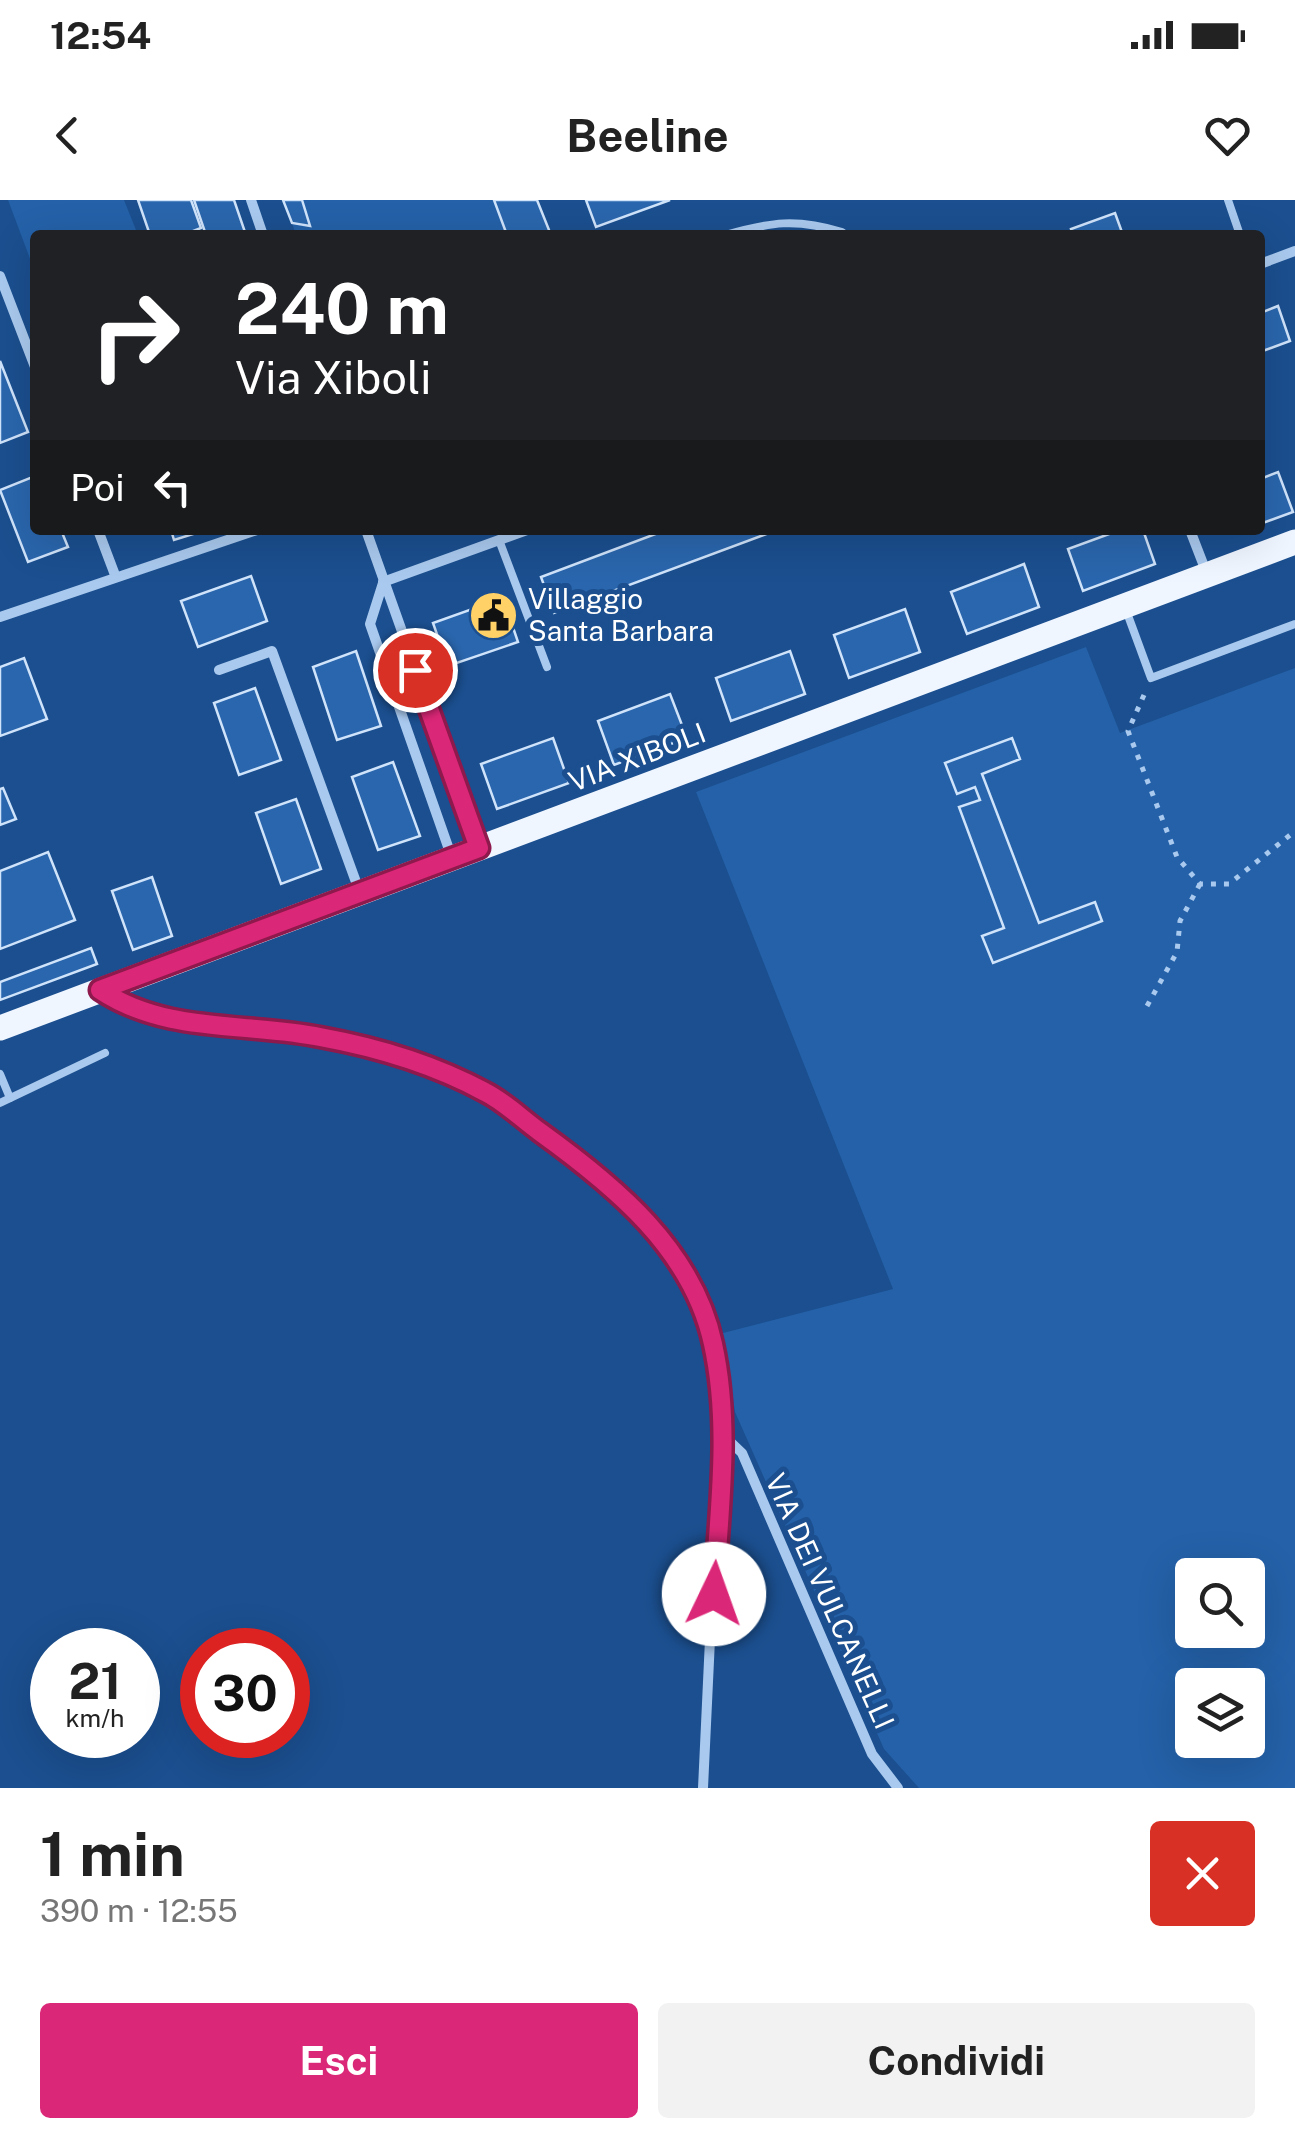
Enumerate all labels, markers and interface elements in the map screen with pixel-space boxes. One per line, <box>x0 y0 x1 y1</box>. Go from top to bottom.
text: 12:54 <box>50 13 151 58</box>
icon: back <box>40 108 95 163</box>
icon: heart <box>1200 108 1255 163</box>
text: Beeline <box>566 109 729 162</box>
text: 240 m <box>235 267 449 350</box>
icon: right <box>70 270 200 400</box>
text: Via Xiboli <box>235 351 431 404</box>
icon: left <box>145 460 200 515</box>
text: Poi <box>70 465 125 510</box>
place label: Villaggio Santa Barbara <box>528 582 714 647</box>
public building icon: Villaggio Santa Barbara <box>467 589 519 641</box>
pin <box>373 628 458 713</box>
icon: arrive <box>388 643 443 698</box>
street label: VIA XIBOLI <box>564 715 710 798</box>
street label: VIA DEI VULCANELLI <box>759 1468 902 1734</box>
position arrow <box>662 1542 766 1646</box>
map controls <box>1175 1558 1265 1758</box>
button: search <box>1175 1558 1265 1648</box>
speed limit sign: 30 <box>180 1628 310 1758</box>
text: 21 <box>68 1651 122 1710</box>
button: layers <box>1175 1668 1265 1758</box>
text: km/h <box>66 1703 124 1733</box>
text: 1 min <box>40 1819 185 1890</box>
button: close <box>1150 1821 1255 1926</box>
text: 390 m · 12:55 <box>40 1892 238 1929</box>
button: Esci <box>40 2003 638 2118</box>
button: Condividi <box>658 2003 1255 2118</box>

